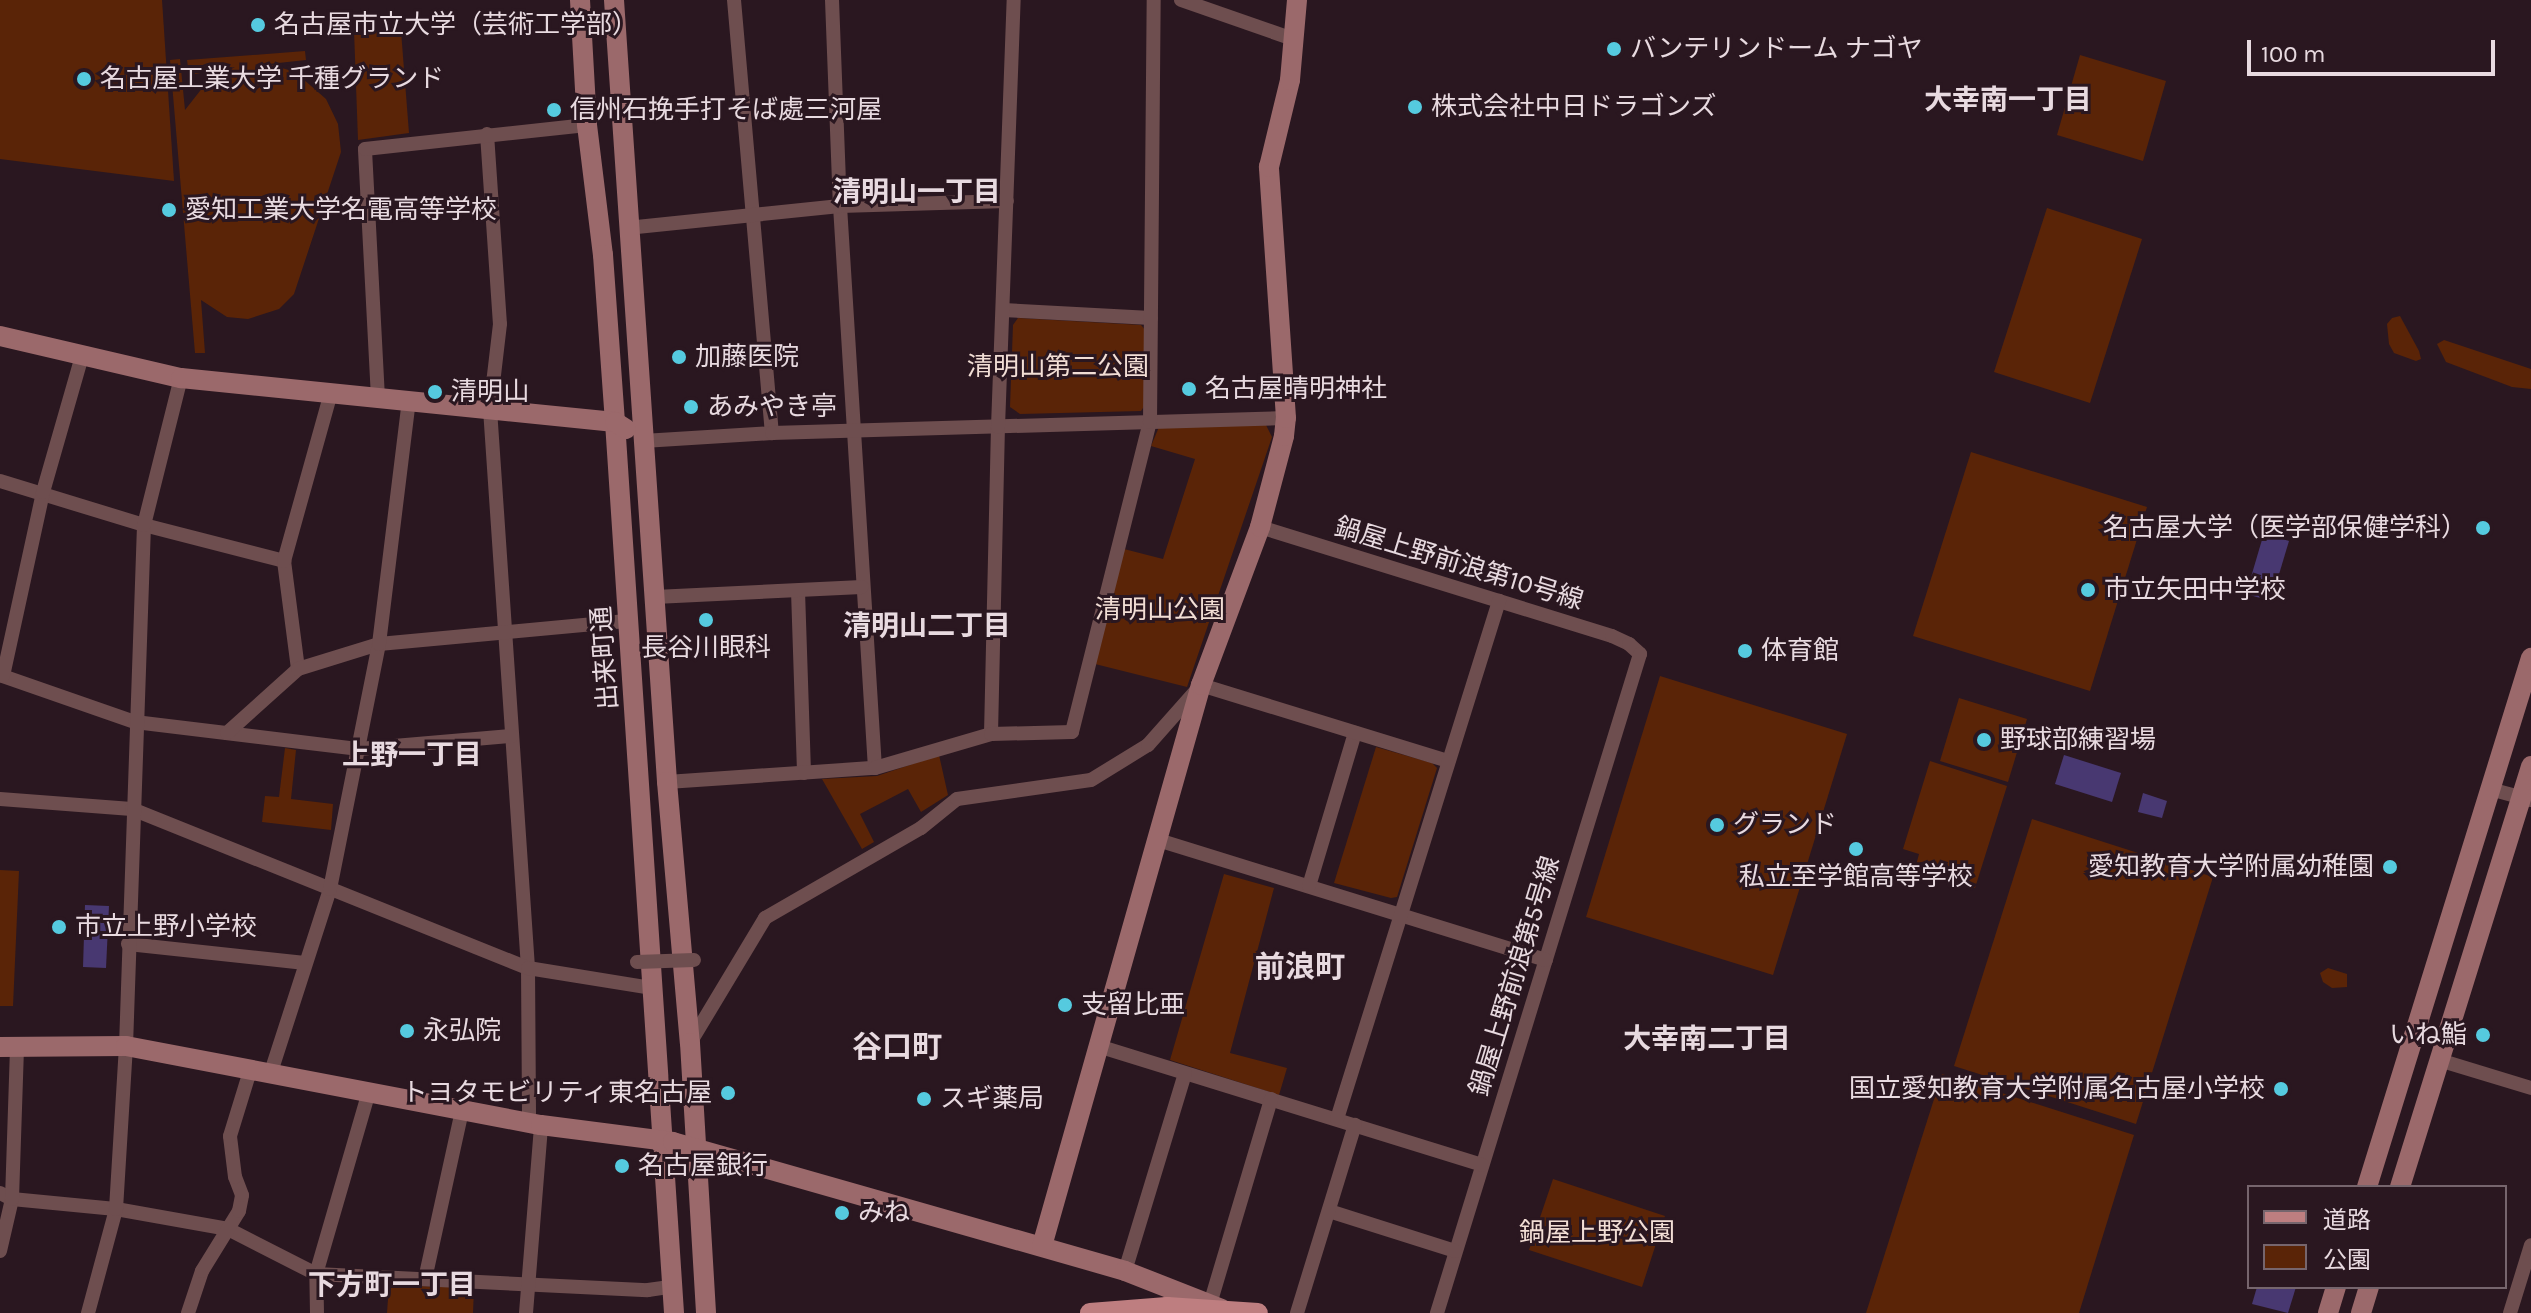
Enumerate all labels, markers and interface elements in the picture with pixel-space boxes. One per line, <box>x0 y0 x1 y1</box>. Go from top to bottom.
place label: 名古屋市立大学（芸術工学部） <box>274 9 638 41</box>
marker: 名古屋市立大学（芸術工学部） <box>249 16 267 34</box>
scale bar <box>2251 24 2499 74</box>
place label: バンテリンドーム ナゴヤ <box>1630 33 1922 65</box>
marker: バンテリンドーム ナゴヤ <box>1605 40 1623 58</box>
text: 100 m <box>2261 40 2326 68</box>
place label: 名古屋工業大学 千種グランド <box>100 63 444 95</box>
marker: 名古屋工業大学 千種グランド <box>75 70 93 88</box>
district label: 大幸南一丁目 <box>1924 83 2092 117</box>
place label: 株式会社中日ドラゴンズ <box>1431 91 1717 123</box>
place label: 信州石挽手打そば處三河屋 <box>570 94 882 126</box>
marker: 株式会社中日ドラゴンズ <box>1406 98 1424 116</box>
marker: 信州石挽手打そば處三河屋 <box>545 101 563 119</box>
district label: 清明山一丁目 <box>833 175 1001 209</box>
place label: 愛知工業大学名電高等学校 <box>185 194 497 226</box>
marker: 愛知工業大学名電高等学校 <box>160 201 178 219</box>
place label: 加藤医院 <box>695 341 799 373</box>
marker: 加藤医院 <box>670 348 688 366</box>
park label: 清明山第二公園 <box>967 351 1149 383</box>
place label: 名古屋晴明神社 <box>1205 373 1387 405</box>
place label: 清明山 <box>451 376 529 408</box>
marker: 名古屋晴明神社 <box>1180 380 1198 398</box>
marker: 清明山 <box>426 383 444 401</box>
place label: あみやき亭 <box>707 391 837 423</box>
marker: あみやき亭 <box>682 398 700 416</box>
street label: 鍋屋上野前浪第10号線 <box>1331 511 1587 617</box>
place label: 名古屋大学（医学部保健学科） <box>2103 512 2467 544</box>
marker: 名古屋大学（医学部保健学科） <box>2474 519 2492 537</box>
place label: 市立矢田中学校 <box>2104 574 2286 606</box>
marker: 市立矢田中学校 <box>2079 581 2097 599</box>
park label: 清明山公園 <box>1095 594 1225 626</box>
street label: 出来町通 <box>586 605 624 711</box>
district label: 清明山二丁目 <box>843 609 1011 643</box>
marker: 長谷川眼科 <box>697 611 715 629</box>
place label: 長谷川眼科 <box>641 632 771 664</box>
place label: 体育館 <box>1761 635 1839 667</box>
marker: 体育館 <box>1736 642 1754 660</box>
place label: 野球部練習場 <box>2000 724 2156 756</box>
marker: 野球部練習場 <box>1975 731 1993 749</box>
district label: 上野一丁目 <box>342 738 482 772</box>
place label: グランド <box>1733 809 1837 841</box>
marker: グランド <box>1708 816 1726 834</box>
marker: 私立至学館高等学校 <box>1847 840 1865 858</box>
place label: 愛知教育大学附属幼稚園 <box>2088 851 2374 883</box>
street label: 鍋屋上野前浪第5号線 <box>1464 853 1566 1099</box>
marker: 愛知教育大学附属幼稚園 <box>2381 858 2399 876</box>
place label: 私立至学館高等学校 <box>1739 861 1973 893</box>
place label: 市立上野小学校 <box>75 911 257 943</box>
marker: 市立上野小学校 <box>50 918 68 936</box>
district label: 前浪町 <box>1255 949 1345 985</box>
place label: 支留比亜 <box>1081 989 1185 1021</box>
marker: 支留比亜 <box>1056 996 1074 1014</box>
place label: 永弘院 <box>423 1015 501 1047</box>
place label: いね鮨 <box>2389 1019 2467 1051</box>
marker: 永弘院 <box>398 1022 416 1040</box>
district label: 大幸南二丁目 <box>1623 1022 1791 1056</box>
marker: いね鮨 <box>2474 1026 2492 1044</box>
district label: 谷口町 <box>852 1029 942 1065</box>
place label: 国立愛知教育大学附属名古屋小学校 <box>1849 1073 2265 1105</box>
place label: トヨタモビリティ東名古屋 <box>400 1077 712 1109</box>
marker: 国立愛知教育大学附属名古屋小学校 <box>2272 1080 2290 1098</box>
place label: スギ薬局 <box>940 1083 1044 1115</box>
marker: トヨタモビリティ東名古屋 <box>719 1084 737 1102</box>
marker: スギ薬局 <box>915 1090 933 1108</box>
place label: 名古屋銀行 <box>638 1150 768 1182</box>
marker: 名古屋銀行 <box>613 1157 631 1175</box>
legend <box>2247 1185 2507 1289</box>
place label: みね <box>858 1197 910 1229</box>
marker: みね <box>833 1204 851 1222</box>
text: 道路 <box>2323 1206 2371 1234</box>
park label: 鍋屋上野公園 <box>1519 1217 1675 1249</box>
text: 公園 <box>2323 1246 2371 1274</box>
district label: 下方町一丁目 <box>308 1268 476 1302</box>

